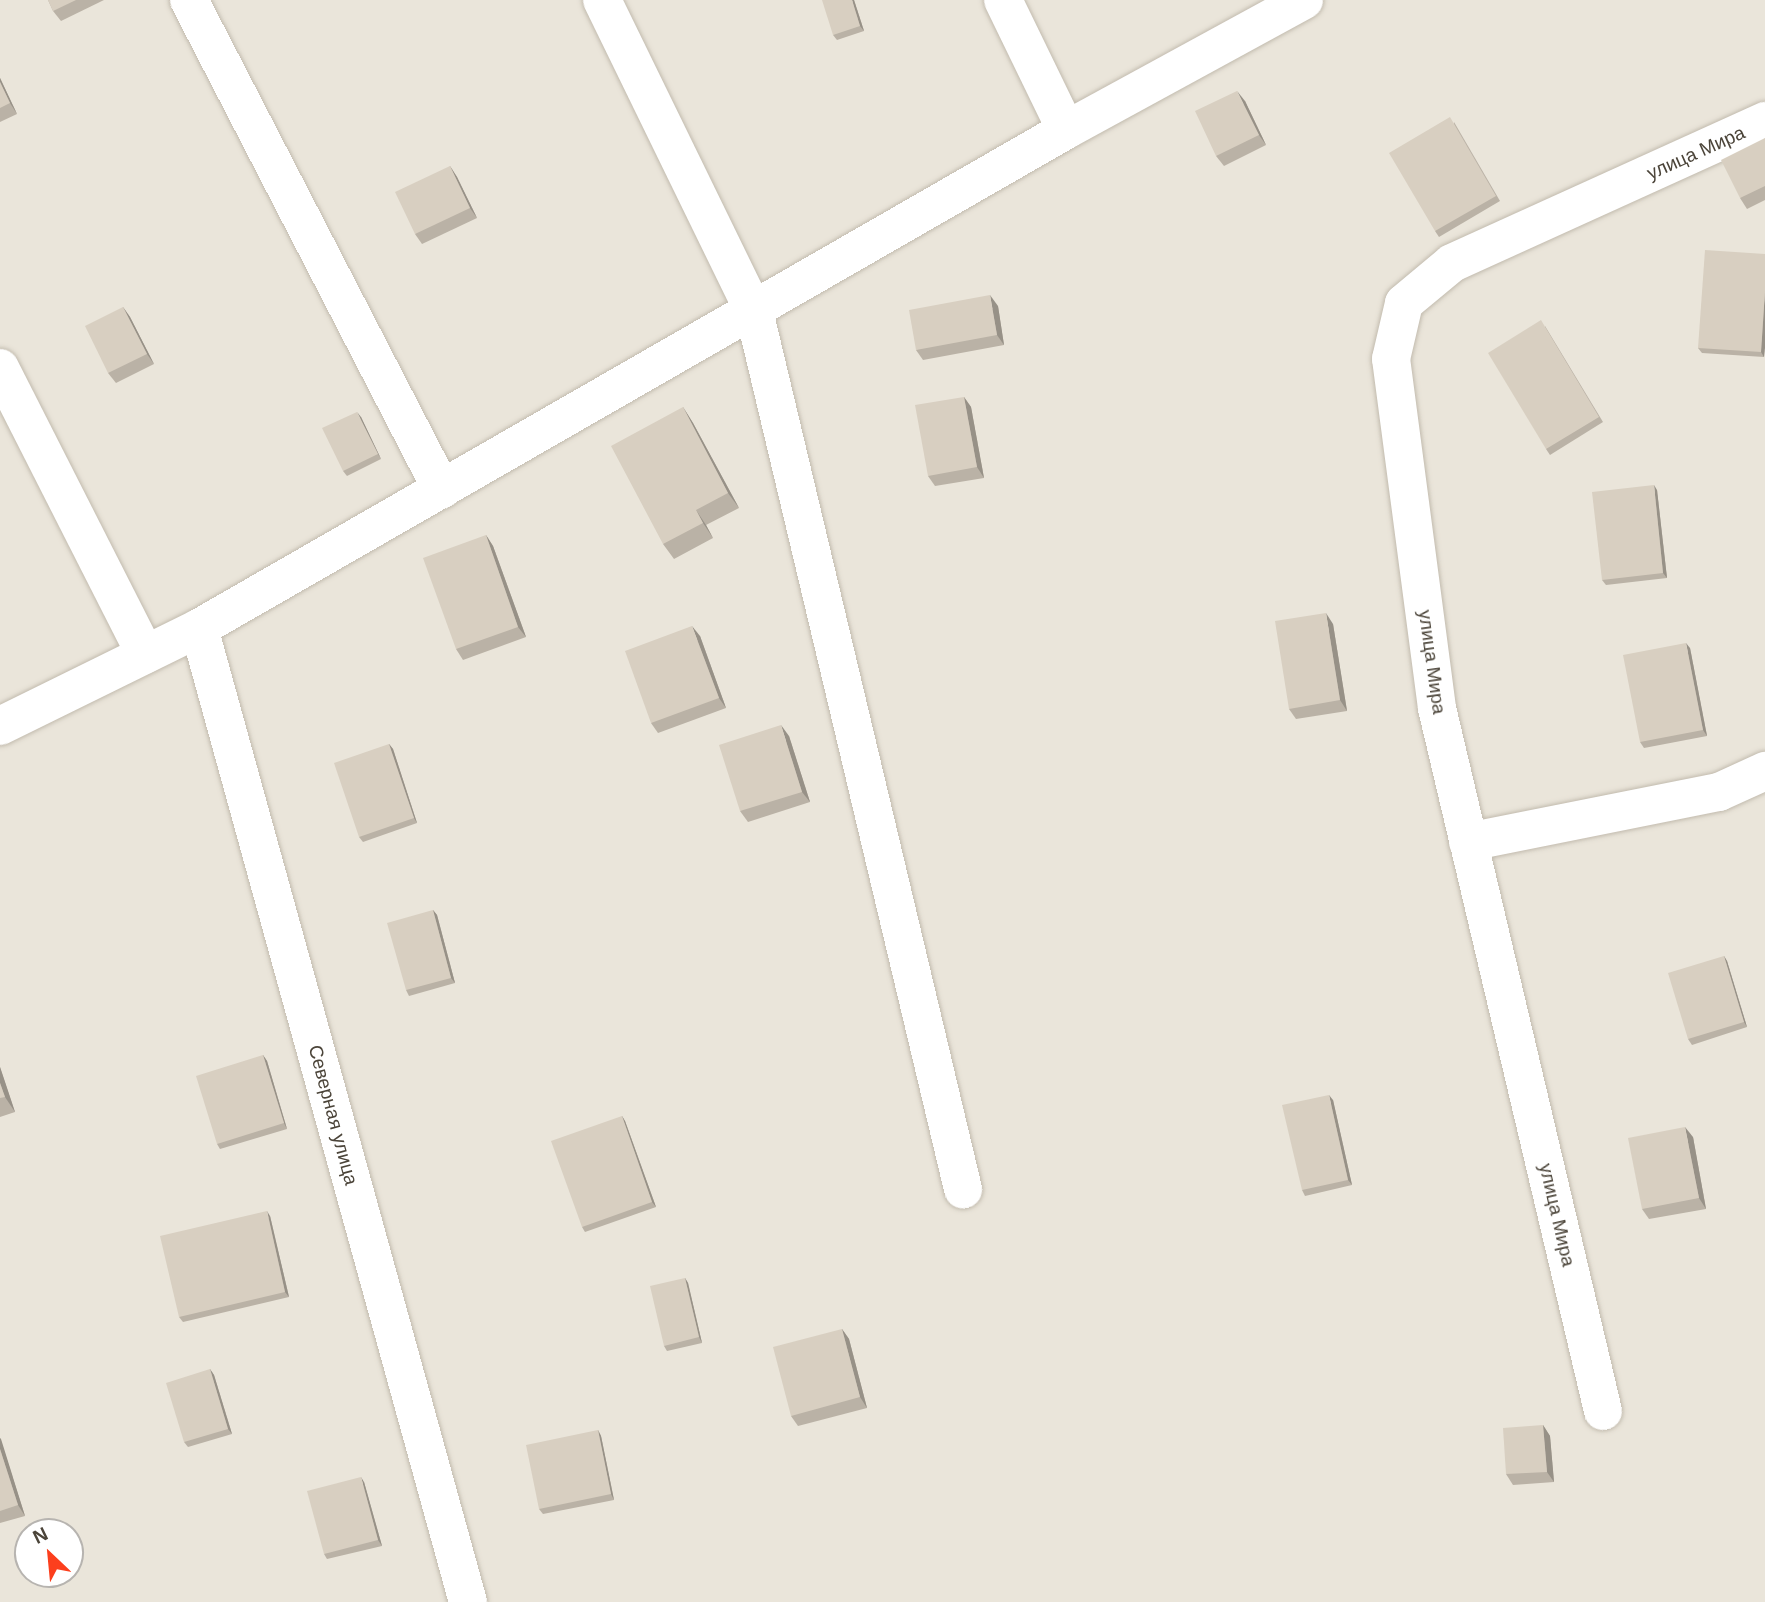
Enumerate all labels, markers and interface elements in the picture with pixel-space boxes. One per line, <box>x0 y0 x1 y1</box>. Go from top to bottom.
street label: улица Мира <box>1643 121 1749 185</box>
street label: улица Мира <box>1413 608 1451 716</box>
street label: Северная улица <box>303 1042 363 1188</box>
street label: улица Мира <box>1534 1161 1580 1269</box>
north arrow <box>14 1518 84 1588</box>
text: N <box>30 1523 51 1548</box>

